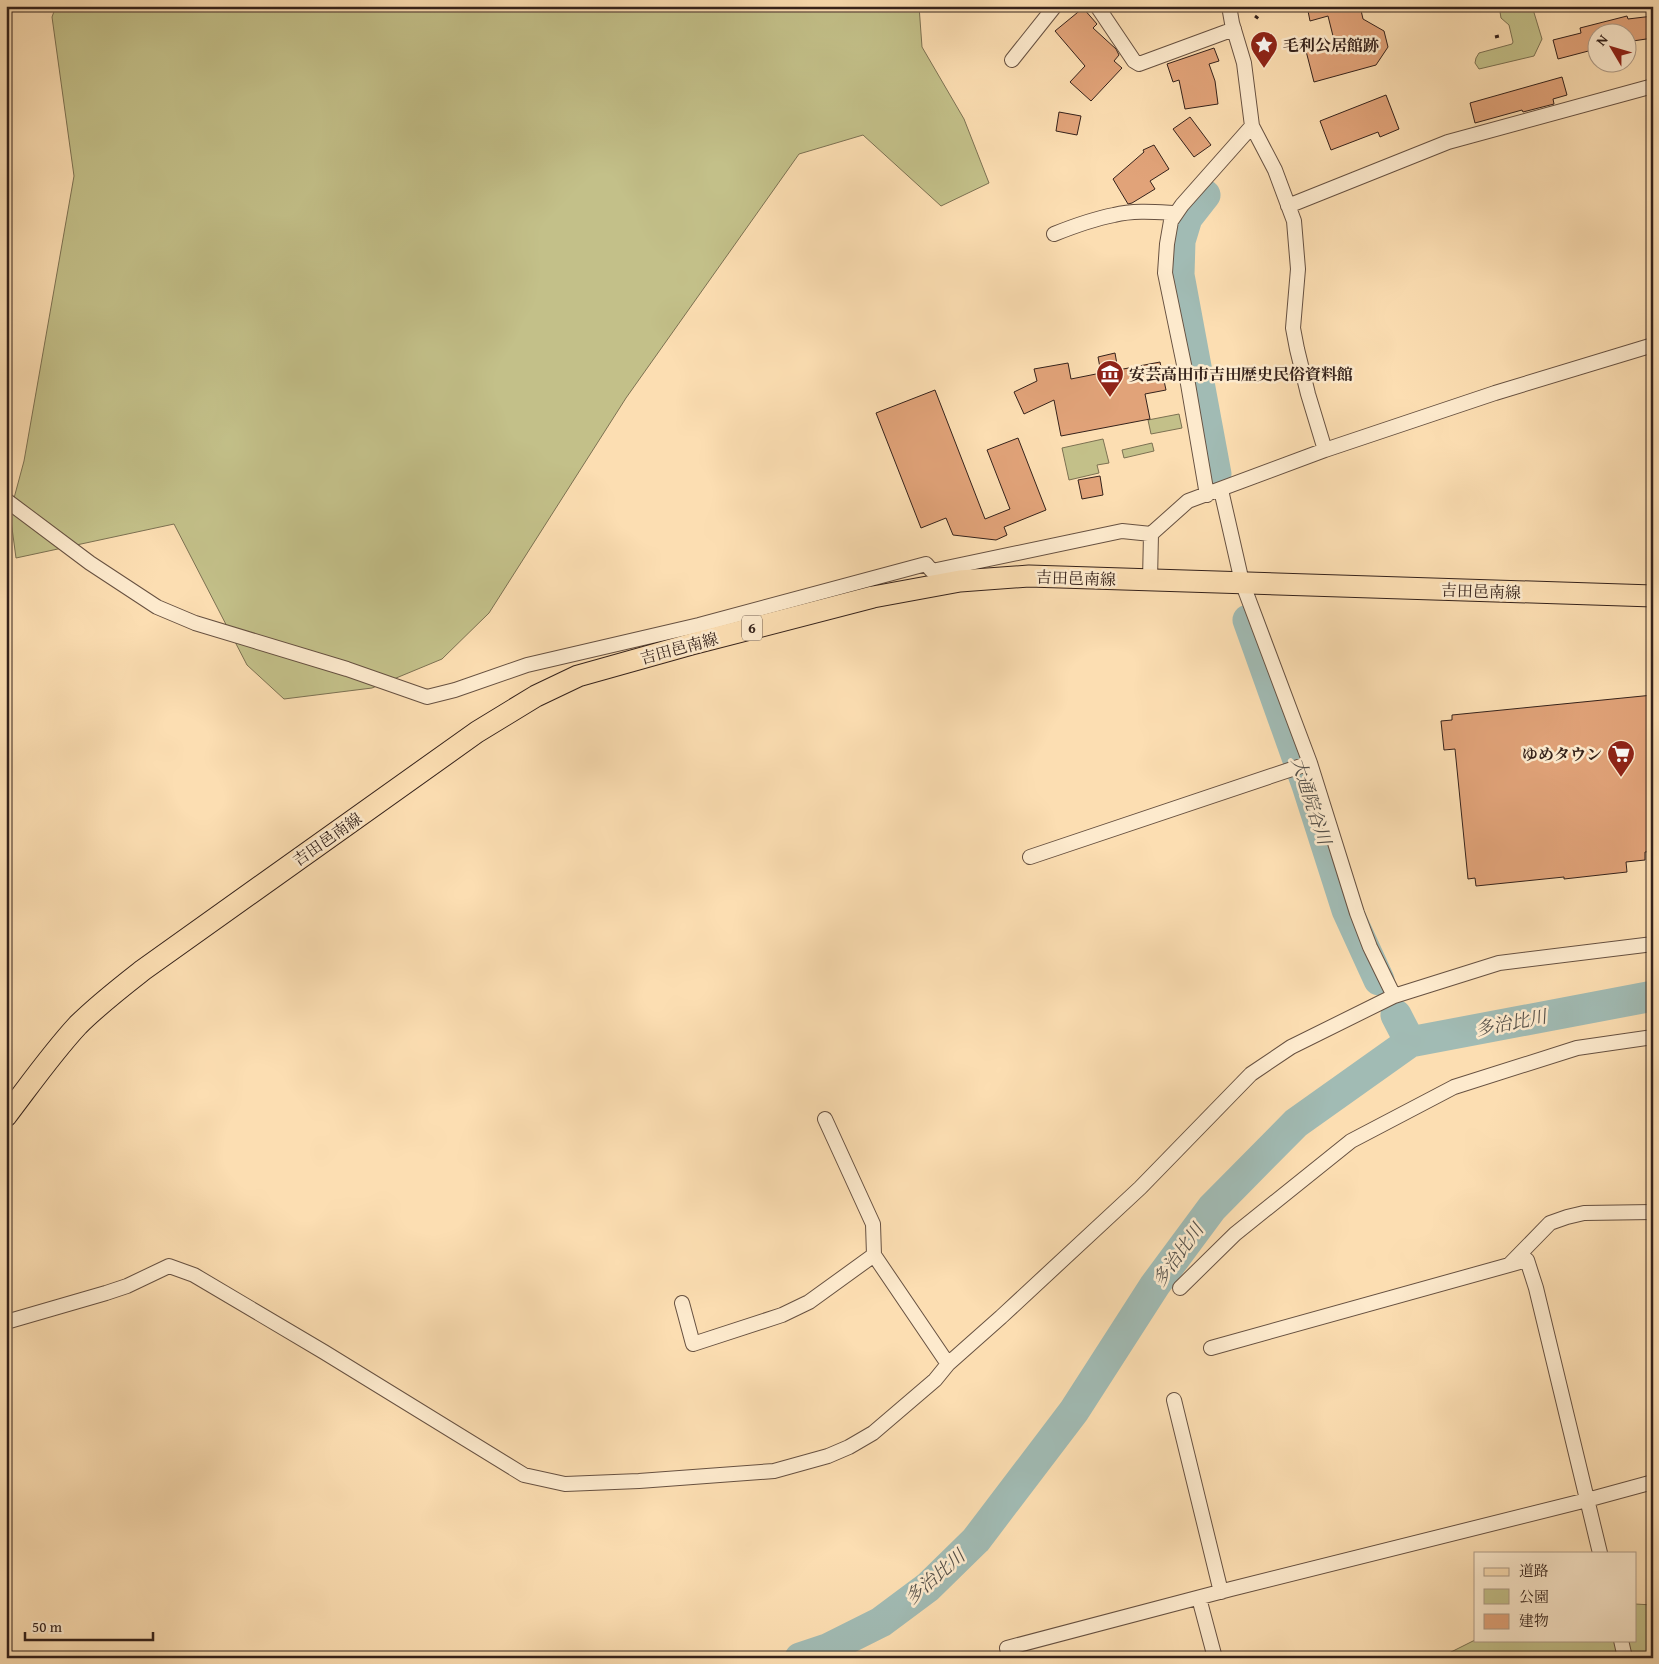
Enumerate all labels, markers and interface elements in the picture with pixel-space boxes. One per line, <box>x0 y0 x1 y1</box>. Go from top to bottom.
north arrow <box>1586 22 1636 72</box>
place icon: 毛利公居館跡 <box>1249 30 1279 69</box>
text: N <box>1591 30 1613 50</box>
place label: 毛利公居館跡 <box>1283 33 1379 57</box>
museum icon: 安芸高田市吉田歴史民俗資料館 <box>1095 359 1125 398</box>
place label: 安芸高田市吉田歴史民俗資料館 <box>1129 362 1353 386</box>
street label: 吉田邑南線 <box>1036 565 1116 591</box>
street label: 吉田邑南線 <box>1441 578 1521 604</box>
road number: 6 <box>742 616 762 640</box>
street label: 吉田邑南線 <box>637 626 721 670</box>
supermarket icon: ゆめタウン <box>1606 739 1636 778</box>
place label: ゆめタウン <box>1522 742 1602 766</box>
water label: 大通院谷川 <box>1285 754 1339 850</box>
street label: 吉田邑南線 <box>287 806 367 872</box>
water label: 多治比川 <box>1473 1002 1551 1043</box>
water label: 多治比川 <box>1146 1216 1211 1292</box>
water label: 多治比川 <box>899 1542 972 1610</box>
legend <box>1474 1552 1636 1642</box>
text: 道路 <box>1519 1560 1549 1581</box>
text: 公園 <box>1519 1586 1549 1607</box>
scale bar <box>25 1609 152 1641</box>
text: 建物 <box>1519 1610 1549 1631</box>
text: 50 m <box>32 1616 63 1637</box>

